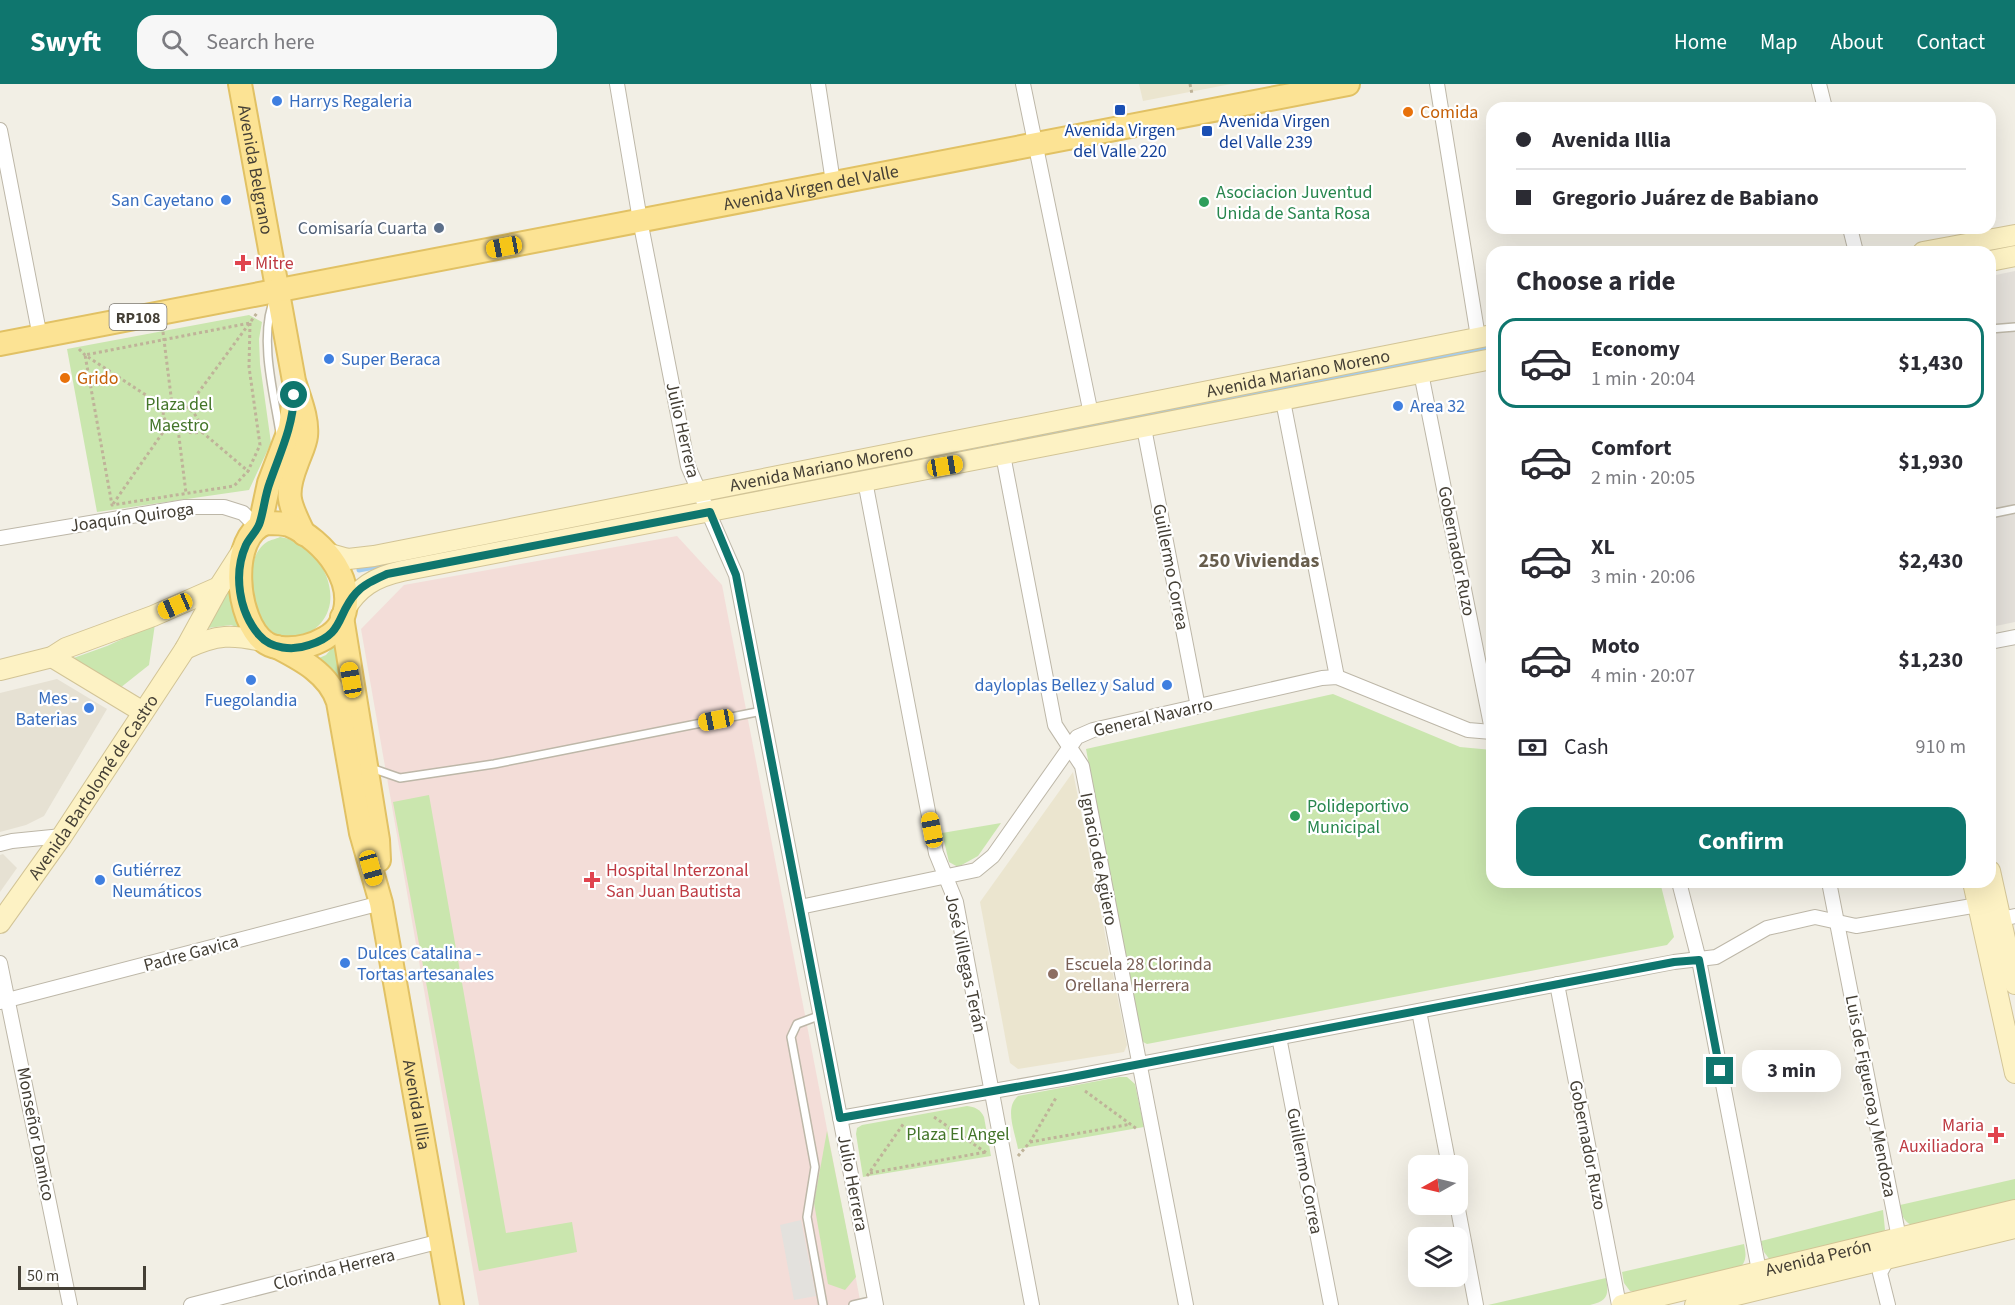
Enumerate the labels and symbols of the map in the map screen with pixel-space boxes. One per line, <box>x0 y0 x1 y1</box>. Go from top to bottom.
place label: Harrys Regaleria <box>289 89 412 114</box>
marker: Harrys Regaleria <box>270 94 284 108</box>
place label: Comida <box>1420 100 1478 125</box>
street label: Avenida Belgrano <box>231 103 279 237</box>
marker: Avenida Virgen del Valle 220 <box>1113 103 1127 117</box>
marker: Comida <box>1401 105 1415 119</box>
place label: Avenida Virgen del Valle 239 <box>1219 109 1330 155</box>
place label: Avenida Virgen del Valle 220 <box>1064 118 1176 164</box>
marker: Avenida Virgen del Valle 239 <box>1200 124 1214 138</box>
street label: Avenida Virgen del Valle <box>721 159 901 217</box>
place label: Asociacion Juventud Unida de Santa Rosa <box>1216 180 1372 226</box>
place label: San Cayetano <box>111 188 214 213</box>
marker: San Cayetano <box>219 193 233 207</box>
marker: Asociacion Juventud Unida de Santa Rosa <box>1197 195 1211 209</box>
place label: Comisaría Cuarta <box>298 216 427 241</box>
marker: Comisaría Cuarta <box>432 221 446 235</box>
car <box>485 235 523 259</box>
place label: Mitre <box>255 251 294 276</box>
marker: Mitre <box>236 256 250 270</box>
road number: RP108 <box>110 304 166 330</box>
street label: Avenida Mariano Moreno <box>1204 343 1392 404</box>
place label: Super Beraca <box>341 347 441 372</box>
marker: Super Beraca <box>322 352 336 366</box>
place label: Grido <box>77 366 119 391</box>
marker: Grido <box>58 371 72 385</box>
street label: Julio Herrera <box>659 380 706 480</box>
route start <box>280 381 307 408</box>
park label: Plaza del Maestro <box>145 392 213 438</box>
place label: Area 32 <box>1410 394 1465 419</box>
marker: Area 32 <box>1391 399 1405 413</box>
street label: Avenida Mariano Moreno <box>727 438 915 498</box>
car <box>926 454 964 478</box>
street label: Gobernador Ruzo <box>1432 484 1481 618</box>
street label: Joaquín Quiroga <box>69 496 196 539</box>
street label: Guillermo Correa <box>1146 502 1195 632</box>
district label: 250 Viviendas <box>1199 547 1320 575</box>
car <box>155 590 195 622</box>
car <box>339 661 363 699</box>
marker: Fuegolandia <box>244 673 258 687</box>
place label: dayloplas Bellez y Salud <box>974 673 1155 698</box>
marker: dayloplas Bellez y Salud <box>1160 678 1174 692</box>
place label: Mes - Baterias <box>16 686 77 732</box>
place label: Fuegolandia <box>205 688 297 713</box>
street label: Avenida Bartolomé de Castro <box>23 690 165 885</box>
street label: General Navarro <box>1091 692 1215 743</box>
marker: Mes - Baterias <box>82 701 96 715</box>
car <box>697 708 735 732</box>
street label: Ignacio de Agüero <box>1073 791 1124 928</box>
place label: Polideportivo Municipal <box>1307 794 1409 840</box>
marker: Polideportivo Municipal <box>1288 809 1302 823</box>
car <box>920 811 944 849</box>
car <box>357 848 385 888</box>
place label: Gutiérrez Neumáticos <box>112 858 202 904</box>
place label: Hospital Interzonal San Juan Bautista <box>606 858 749 904</box>
marker: Hospital Interzonal San Juan Bautista <box>583 871 601 889</box>
marker: Gutiérrez Neumáticos <box>93 873 107 887</box>
street label: José Villegas Terán <box>939 891 992 1035</box>
street label: Padre Gavica <box>141 929 241 978</box>
place label: Dulces Catalina - Tortas artesanales <box>357 941 494 987</box>
place label: Escuela 28 Clorinda Orellana Herrera <box>1065 952 1212 998</box>
marker: Dulces Catalina - Tortas artesanales <box>338 956 352 970</box>
marker: Escuela 28 Clorinda Orellana Herrera <box>1046 967 1060 981</box>
street label: Luis de Figueroa y Mendoza <box>1839 993 1902 1199</box>
callout: 3 min <box>1741 1050 1840 1092</box>
route end <box>1706 1057 1733 1084</box>
street label: Avenida Illia <box>396 1058 436 1152</box>
street label: Monseñor Damico <box>10 1065 61 1203</box>
street label: Gobernador Ruzo <box>1563 1078 1612 1212</box>
street label: Guillermo Correa <box>1280 1106 1329 1236</box>
place label: Maria Auxiliadora <box>1899 1113 1984 1159</box>
park label: Plaza El Angel <box>906 1122 1010 1147</box>
marker: Maria Auxiliadora <box>1989 1128 2003 1142</box>
street label: Julio Herrera <box>831 1133 874 1233</box>
north arrow <box>1408 1155 1468 1215</box>
street label: Avenida Perón <box>1763 1233 1874 1283</box>
street label: Clorinda Herrera <box>271 1242 398 1297</box>
scale bar <box>18 1263 146 1290</box>

